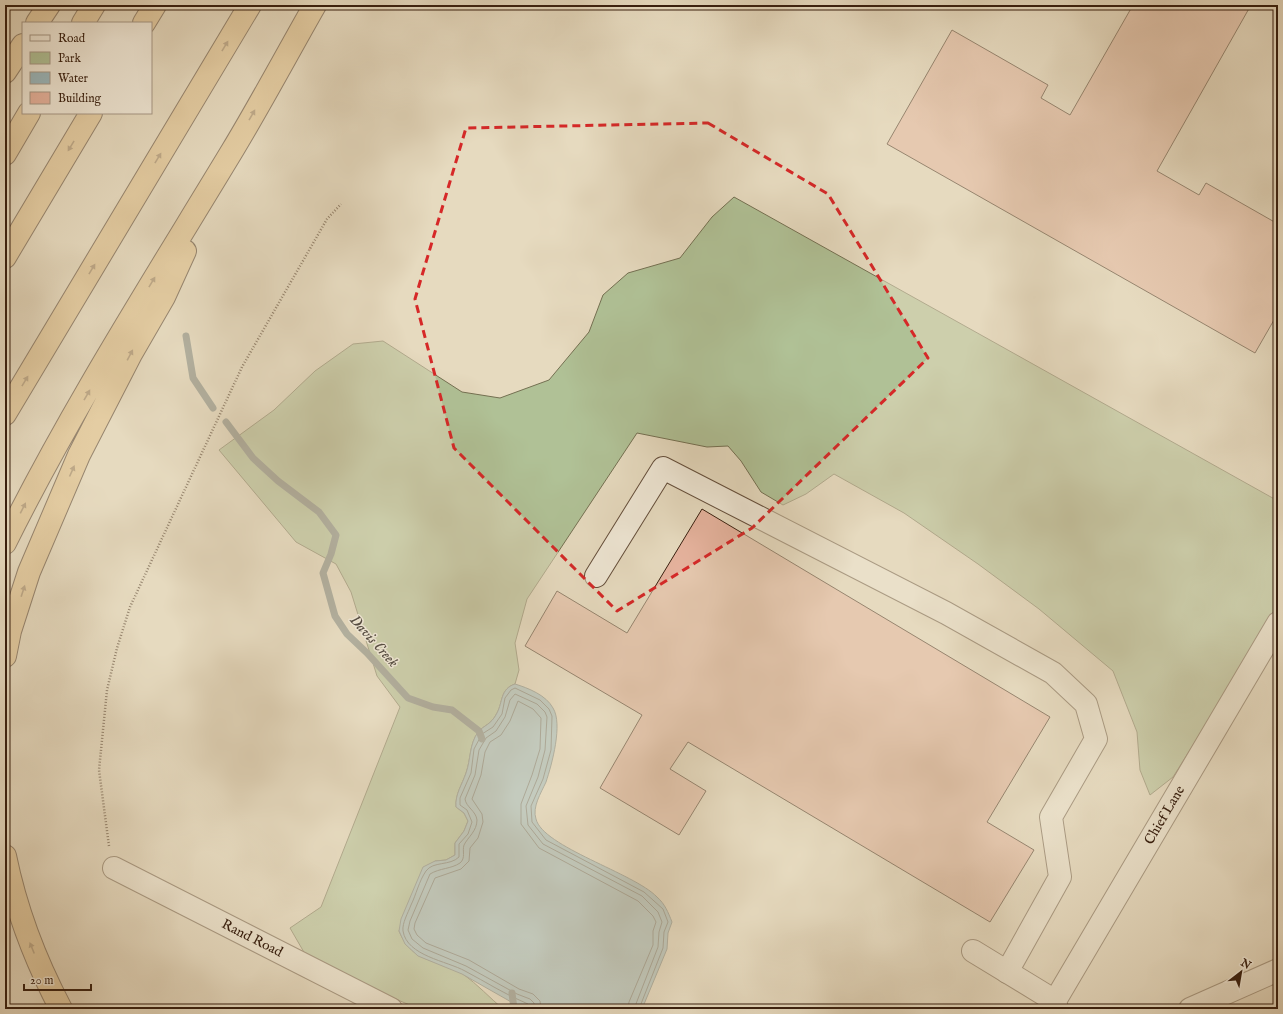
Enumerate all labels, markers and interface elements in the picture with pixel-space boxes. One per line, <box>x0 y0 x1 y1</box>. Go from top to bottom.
legend <box>22 22 152 114</box>
text: Road <box>58 31 86 46</box>
one-way arrow <box>222 40 229 52</box>
text: Park <box>58 51 81 66</box>
text: Water <box>58 71 89 86</box>
text: Building <box>58 91 102 106</box>
one-way arrow <box>249 110 256 121</box>
one-way arrow <box>67 141 74 152</box>
one-way arrow <box>155 152 162 164</box>
one-way arrow <box>88 263 95 275</box>
one-way arrow <box>148 277 156 287</box>
one-way arrow <box>127 349 134 361</box>
one-way arrow <box>21 376 29 386</box>
one-way arrow <box>83 389 90 401</box>
one-way arrow <box>69 466 75 477</box>
one-way arrow <box>19 502 26 514</box>
one-way arrow <box>20 585 26 597</box>
water label: Davis Creek <box>345 611 403 671</box>
street label: Chief Lane <box>1140 782 1189 848</box>
street label: Rand Road <box>218 915 286 962</box>
one-way arrow <box>29 942 35 954</box>
north arrow <box>1221 952 1261 992</box>
text: N <box>1237 955 1254 973</box>
scale bar <box>24 966 91 992</box>
text: 20 m <box>30 973 53 988</box>

